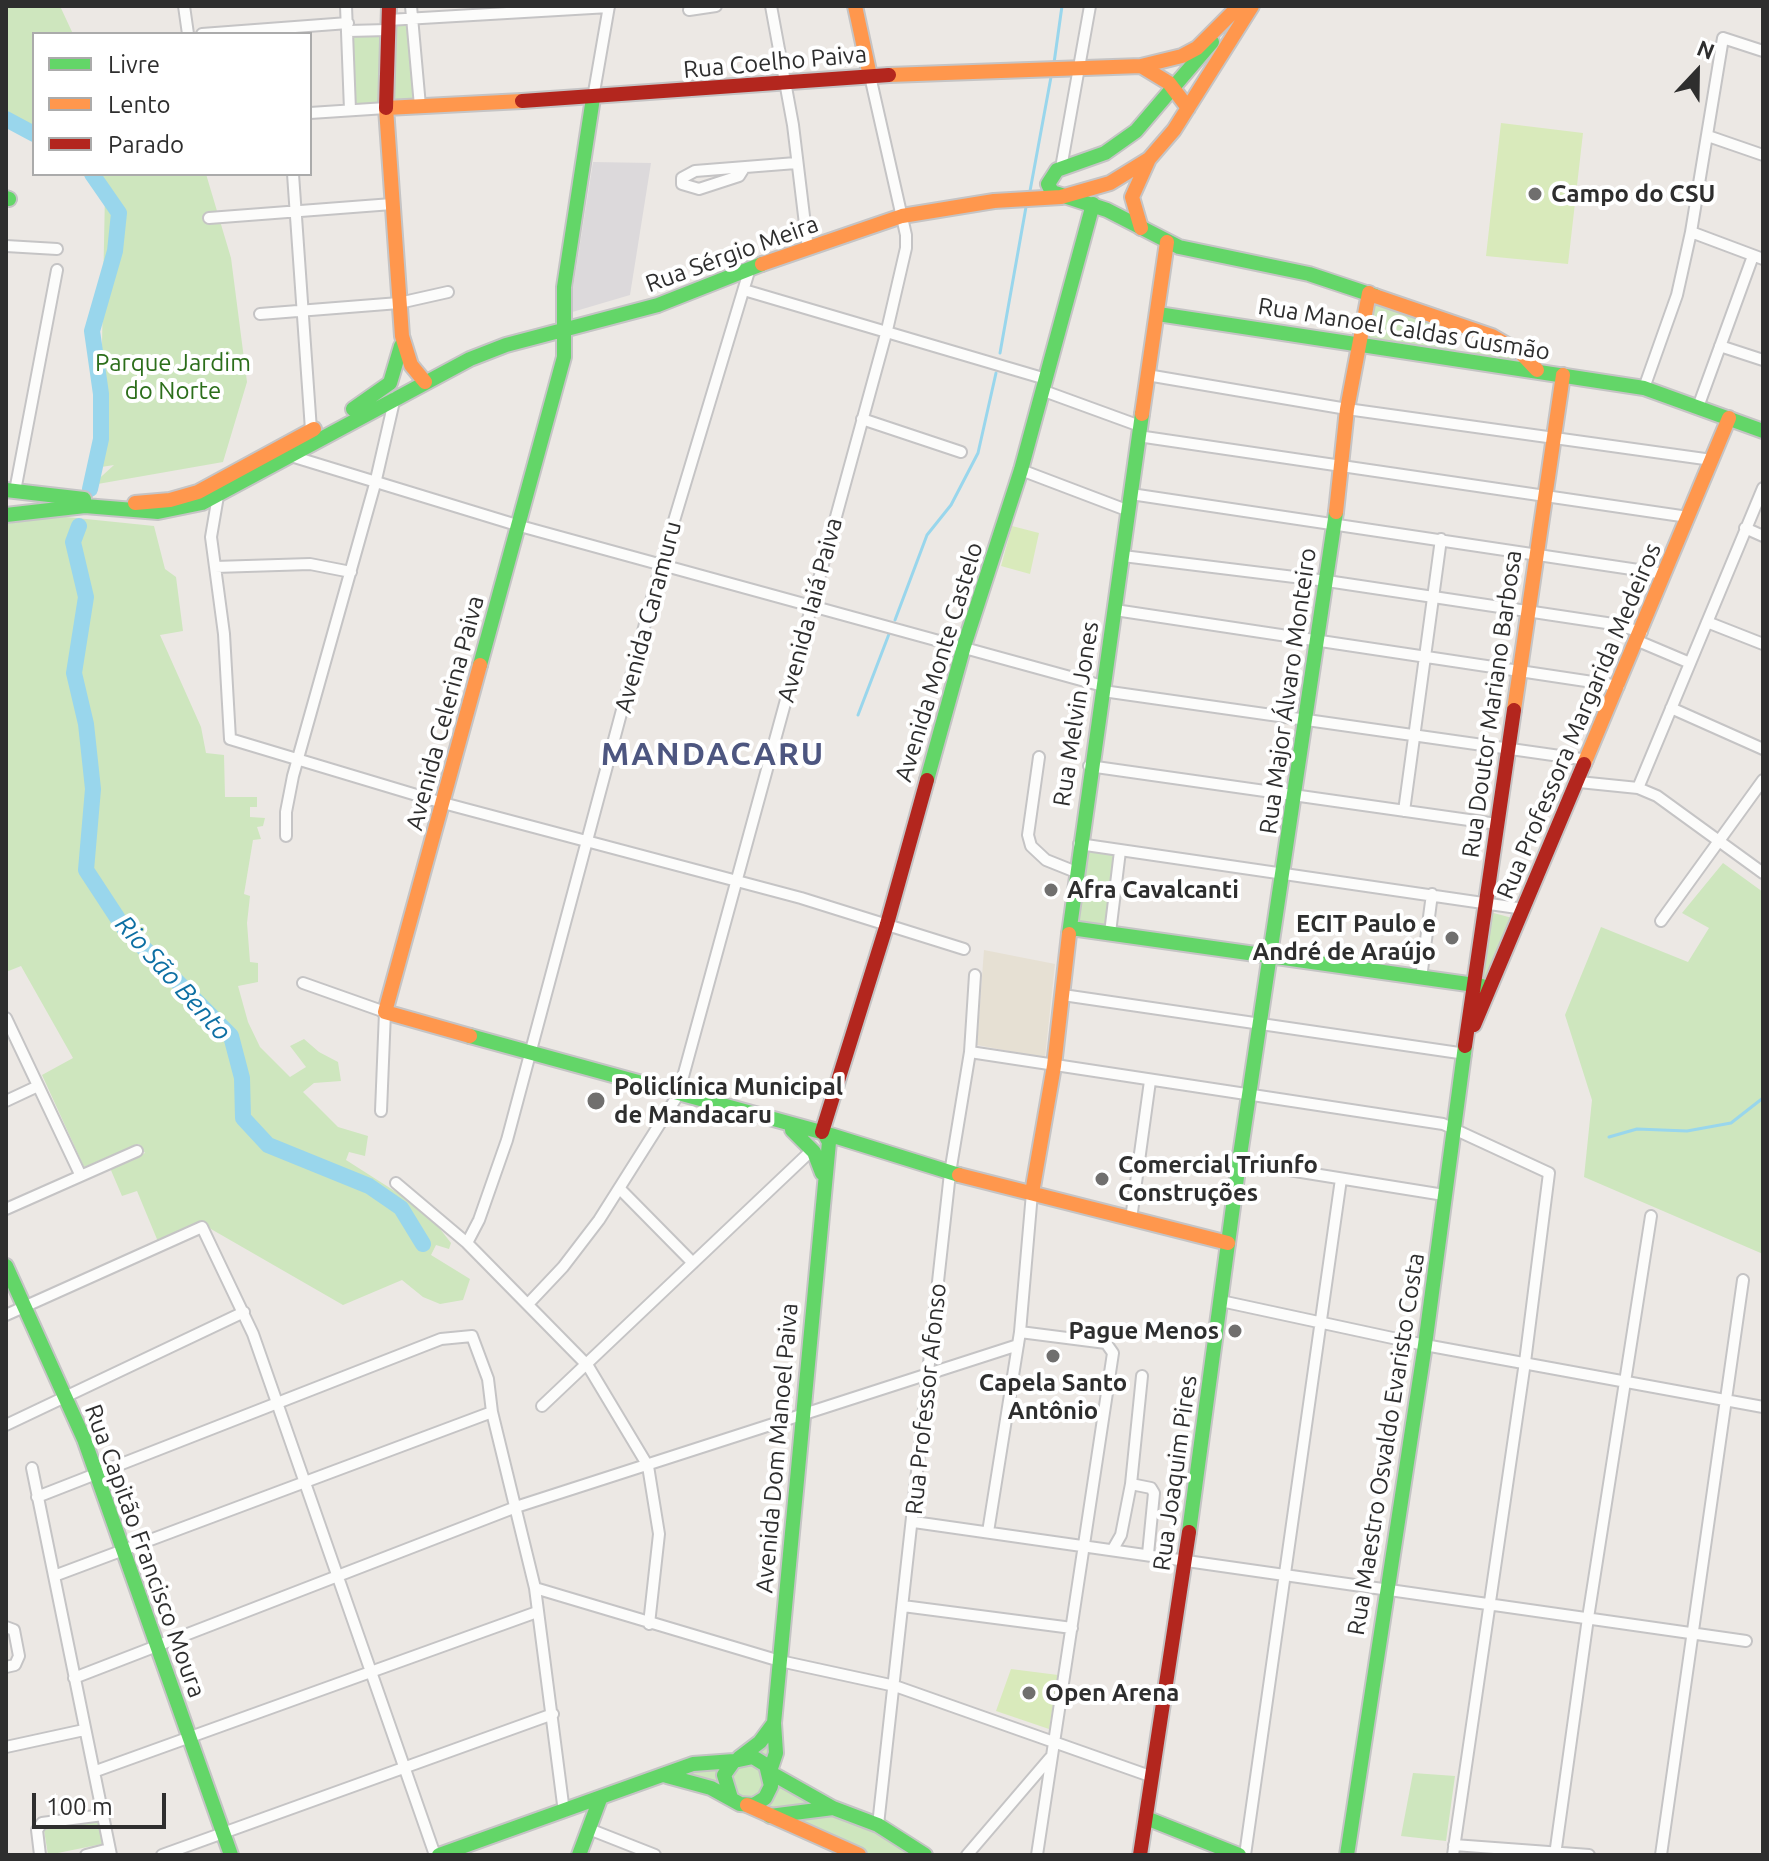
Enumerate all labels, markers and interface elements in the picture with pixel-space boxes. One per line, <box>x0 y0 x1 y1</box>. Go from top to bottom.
legend <box>32 32 312 176</box>
north arrow <box>1657 32 1737 112</box>
text: N <box>1694 35 1718 64</box>
street label: Rua Coelho Paiva <box>682 40 868 84</box>
text: Livre <box>108 51 160 78</box>
text: Lento <box>108 91 171 118</box>
text: Parado <box>108 131 184 158</box>
place label: Campo do CSU <box>1551 180 1715 208</box>
marker: Campo do CSU <box>1526 185 1544 203</box>
street label: Rua Sérgio Meira <box>642 209 822 299</box>
street label: Rua Manoel Caldas Gusmão <box>1256 292 1552 366</box>
park label: Parque Jardim do Norte <box>95 349 251 405</box>
street label: Avenida Iaiá Paiva <box>771 514 849 706</box>
street label: Avenida Caramuru <box>609 518 687 716</box>
street label: Avenida Monte Castelo <box>889 539 989 785</box>
street label: Rua Professora Margarida Medeiros <box>1491 539 1667 903</box>
street label: Rua Major Álvaro Monteiro <box>1254 546 1322 836</box>
street label: Rua Doutor Mariano Barbosa <box>1456 548 1528 860</box>
street label: Avenida Celerina Paiva <box>400 592 490 834</box>
street label: Rua Melvin Jones <box>1047 619 1105 809</box>
district label: MANDACARU <box>601 735 825 773</box>
place label: Afra Cavalcanti <box>1067 876 1239 904</box>
marker: Afra Cavalcanti <box>1042 881 1060 899</box>
water label: Rio São Bento <box>109 909 237 1047</box>
place label: ECIT Paulo e André de Araújo <box>1252 910 1436 966</box>
marker: ECIT Paulo e André de Araújo <box>1443 929 1461 947</box>
place label: Policlínica Municipal de Mandacaru <box>614 1073 843 1129</box>
marker: Policlínica Municipal de Mandacaru <box>585 1090 607 1112</box>
place label: Comercial Triunfo Construções <box>1118 1151 1318 1207</box>
marker: Comercial Triunfo Construções <box>1093 1170 1111 1188</box>
street label: Rua Maestro Osvaldo Evaristo Costa <box>1342 1251 1430 1637</box>
street label: Rua Professor Afonso <box>900 1282 952 1516</box>
street label: Avenida Dom Manoel Paiva <box>750 1302 804 1594</box>
place label: Pague Menos <box>1069 1317 1219 1345</box>
marker: Pague Menos <box>1226 1322 1244 1340</box>
marker: Capela Santo Antônio <box>1044 1347 1062 1365</box>
place label: Capela Santo Antônio <box>979 1369 1127 1425</box>
street label: Rua Joaquim Pires <box>1147 1373 1203 1573</box>
street label: Rua Capitão Francisco Moura <box>78 1400 212 1702</box>
place label: Open Arena <box>1045 1679 1179 1707</box>
marker: Open Arena <box>1020 1684 1038 1702</box>
scale bar <box>36 1777 170 1827</box>
text: 100 m <box>46 1793 113 1820</box>

